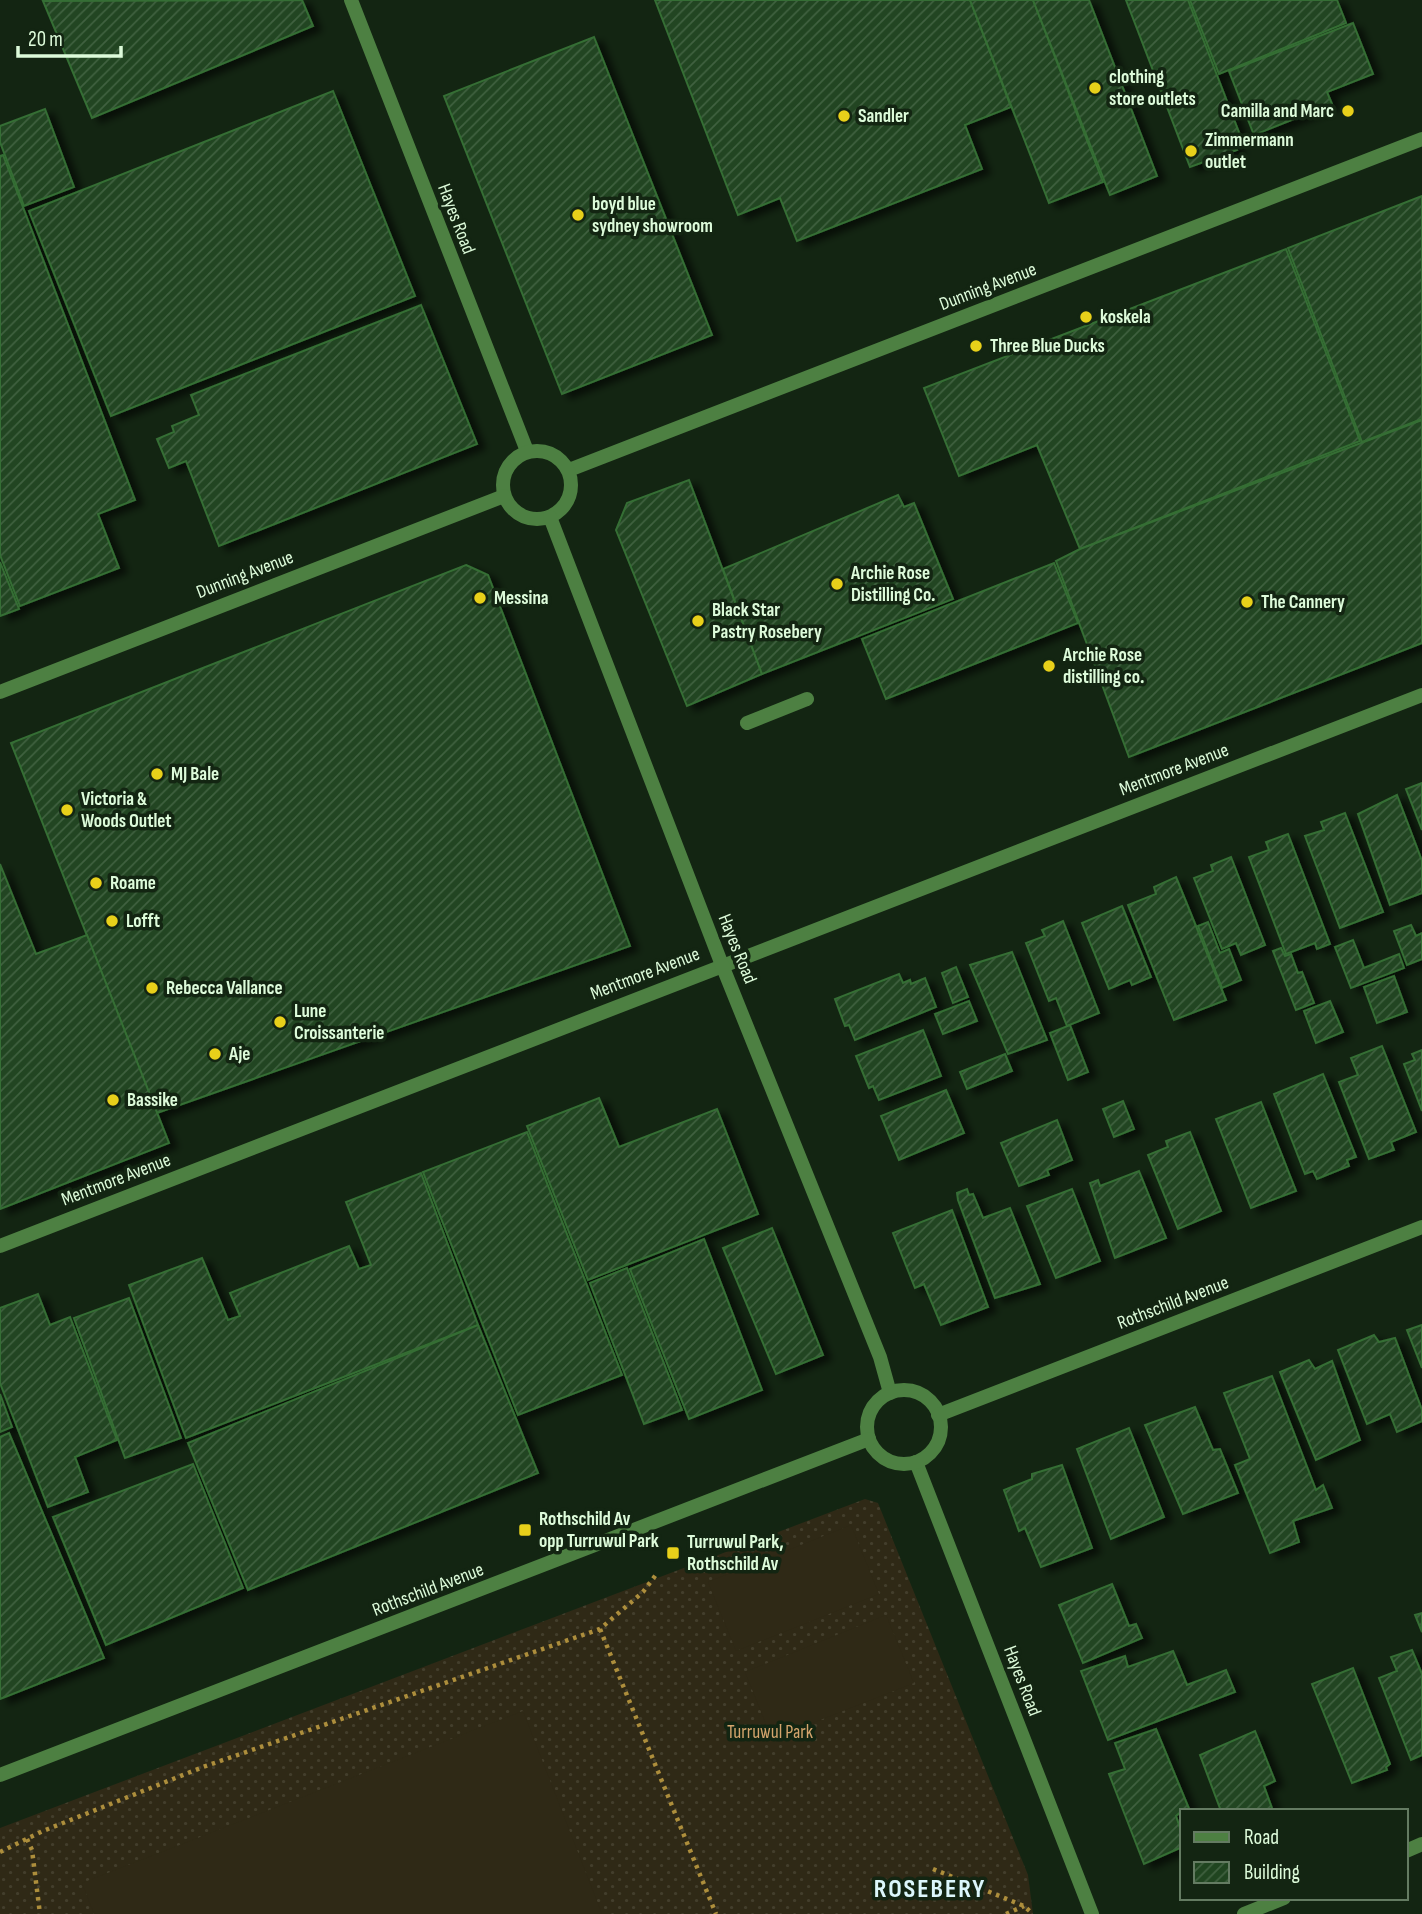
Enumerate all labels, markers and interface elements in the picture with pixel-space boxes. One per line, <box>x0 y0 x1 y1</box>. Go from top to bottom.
scale bar <box>18 14 121 58</box>
text: 20 m <box>28 27 63 52</box>
place label: clothing store outlets <box>1109 66 1196 111</box>
marker: clothing store outlets <box>1087 80 1103 96</box>
place label: Camilla and Marc <box>1221 100 1334 123</box>
marker: Camilla and Marc <box>1340 103 1356 119</box>
place label: Sandler <box>858 105 909 128</box>
marker: Sandler <box>836 108 852 124</box>
place label: Zimmermann outlet <box>1205 129 1294 174</box>
marker: Zimmermann outlet <box>1183 143 1199 159</box>
street label: Hayes Road <box>432 181 480 257</box>
place label: boyd blue sydney showroom <box>592 193 713 238</box>
marker: boyd blue sydney showroom <box>570 207 586 223</box>
street label: Dunning Avenue <box>936 258 1040 316</box>
place label: koskela <box>1100 306 1151 329</box>
marker: koskela <box>1078 309 1094 325</box>
place label: Three Blue Ducks <box>990 335 1105 358</box>
marker: Three Blue Ducks <box>968 338 984 354</box>
street label: Dunning Avenue <box>193 546 297 604</box>
place label: Archie Rose Distilling Co. <box>850 562 935 607</box>
marker: Archie Rose Distilling Co. <box>829 576 845 592</box>
place label: Messina <box>494 587 549 610</box>
marker: Messina <box>472 590 488 606</box>
place label: The Cannery <box>1261 591 1345 614</box>
marker: The Cannery <box>1239 594 1255 610</box>
place label: Black Star Pastry Rosebery <box>712 599 822 644</box>
marker: Black Star Pastry Rosebery <box>690 613 706 629</box>
place label: Archie Rose distilling co. <box>1062 644 1144 689</box>
marker: Archie Rose distilling co. <box>1041 658 1057 674</box>
street label: Mentmore Avenue <box>1116 739 1232 801</box>
place label: MJ Bale <box>171 763 219 786</box>
marker: MJ Bale <box>149 766 165 782</box>
place label: Victoria & Woods Outlet <box>81 788 172 833</box>
marker: Victoria & Woods Outlet <box>59 802 75 818</box>
place label: Roame <box>110 872 156 895</box>
marker: Roame <box>88 875 104 891</box>
place label: Lofft <box>126 910 160 933</box>
street label: Hayes Road <box>713 911 761 987</box>
marker: Lofft <box>104 913 120 929</box>
street label: Mentmore Avenue <box>587 943 703 1005</box>
place label: Rebecca Vallance <box>166 977 283 1000</box>
marker: Rebecca Vallance <box>144 980 160 996</box>
place label: Lune Croissanterie <box>294 1000 384 1045</box>
marker: Lune Croissanterie <box>272 1014 288 1030</box>
place label: Aje <box>228 1043 250 1066</box>
marker: Aje <box>207 1046 223 1062</box>
place label: Bassike <box>127 1089 178 1112</box>
marker: Bassike <box>105 1092 121 1108</box>
street label: Mentmore Avenue <box>58 1149 174 1211</box>
street label: Rothschild Avenue <box>1114 1271 1232 1335</box>
place label: Rothschild Av opp Turruwul Park <box>539 1508 659 1553</box>
marker: Rothschild Av opp Turruwul Park <box>517 1522 533 1538</box>
place label: Turruwul Park, Rothschild Av <box>687 1531 784 1576</box>
marker: Turruwul Park, Rothschild Av <box>665 1545 681 1561</box>
street label: Rothschild Avenue <box>369 1558 487 1622</box>
street label: Hayes Road <box>998 1643 1046 1719</box>
park label: Turruwul Park <box>727 1721 814 1744</box>
legend <box>1180 1809 1408 1900</box>
text: Road <box>1244 1825 1279 1850</box>
text: Building <box>1244 1860 1300 1885</box>
district label: ROSEBERY <box>874 1874 986 1905</box>

